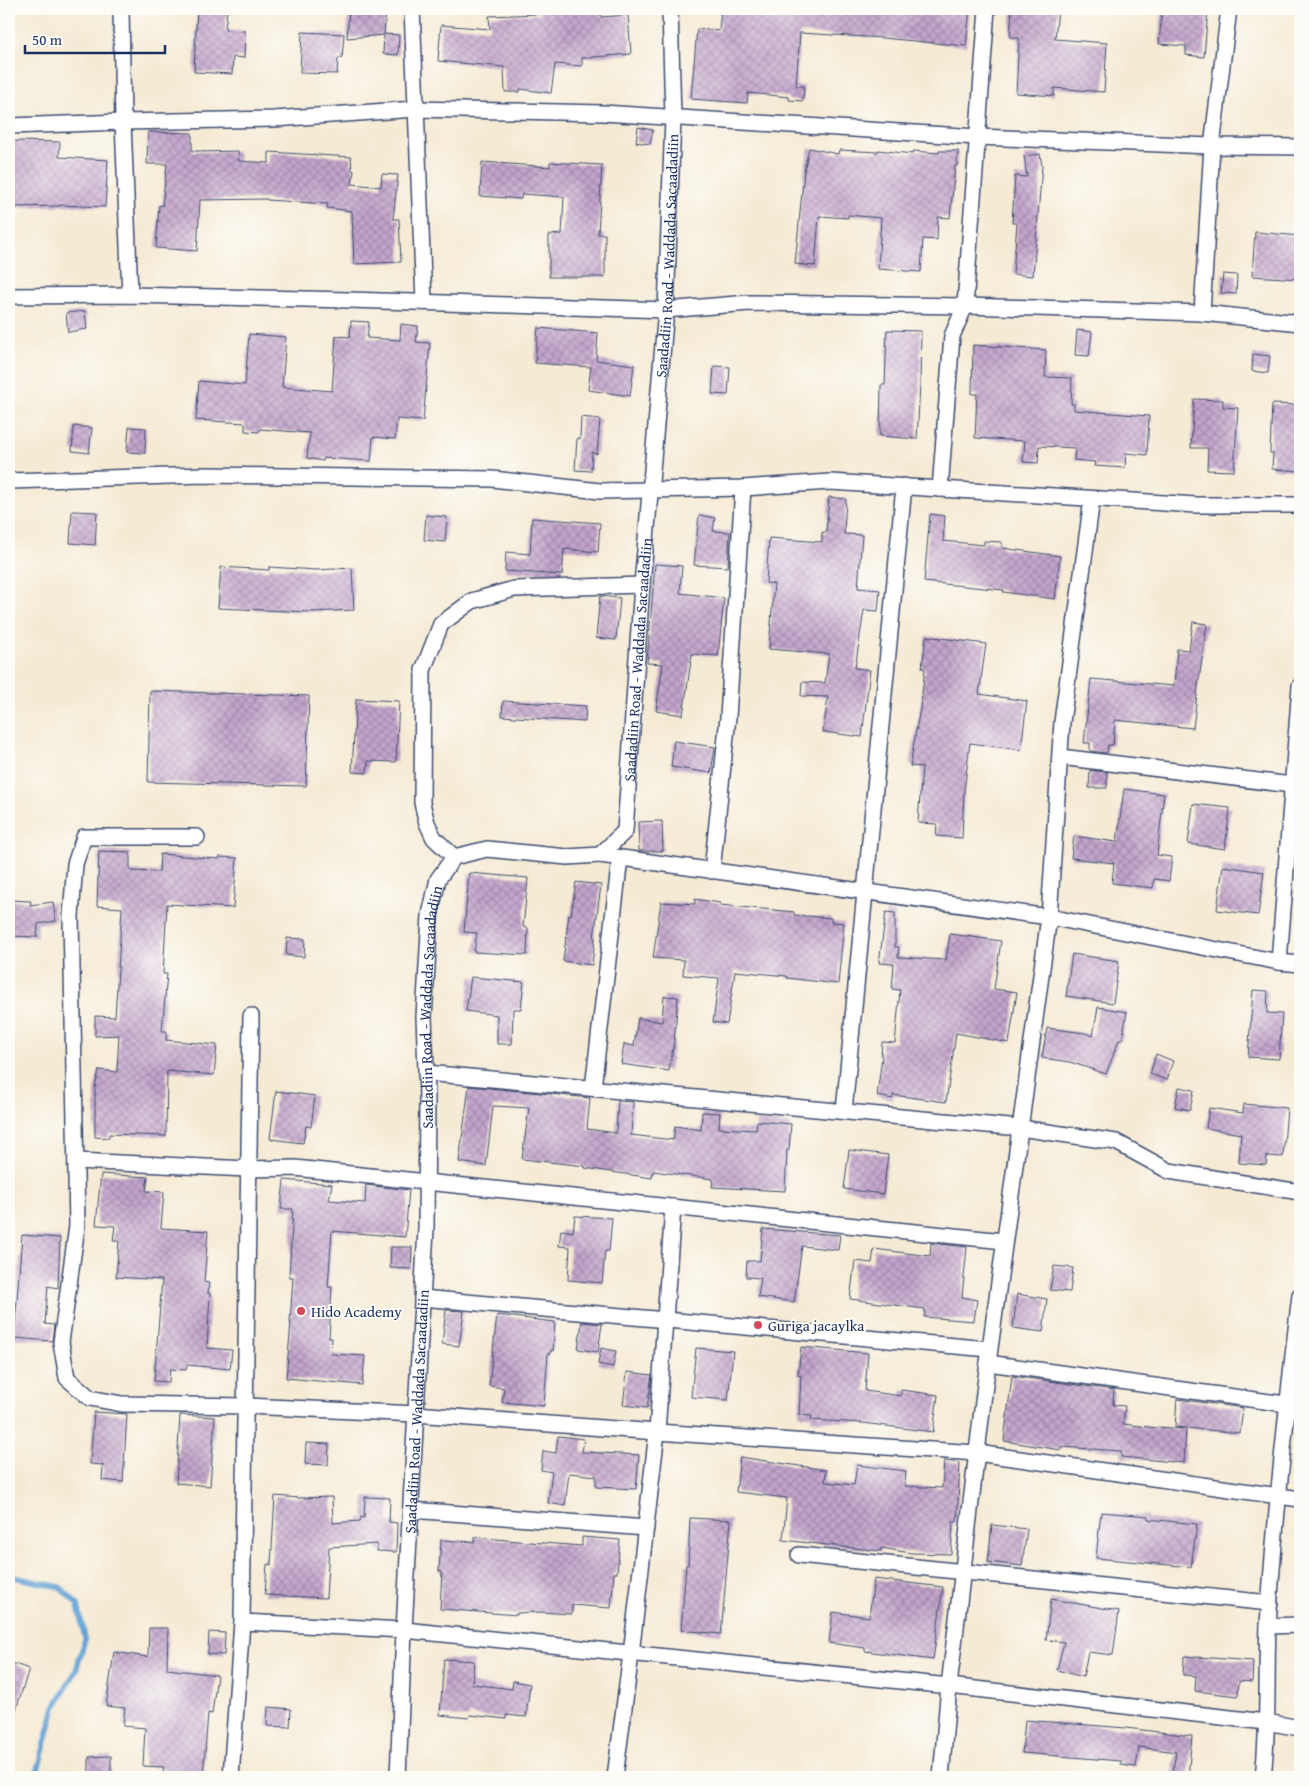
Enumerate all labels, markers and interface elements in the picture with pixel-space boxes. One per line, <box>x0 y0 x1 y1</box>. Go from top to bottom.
scale bar <box>25 22 165 54</box>
text: 50 m <box>32 29 63 50</box>
street label: Saadadiin Road - Waddada Sacaadadiin <box>650 133 683 378</box>
street label: Saadadiin Road - Waddada Sacaadadiin <box>618 536 657 782</box>
street label: Saadadiin Road - Waddada Sacaadadiin <box>413 883 447 1129</box>
street label: Saadadiin Road - Waddada Sacaadadiin <box>399 1288 433 1534</box>
place label: Hido Academy <box>311 1301 402 1322</box>
marker: Hido Academy <box>295 1305 307 1317</box>
place label: Guriga jacaylka <box>768 1315 864 1336</box>
marker: Guriga jacaylka <box>752 1319 764 1331</box>

